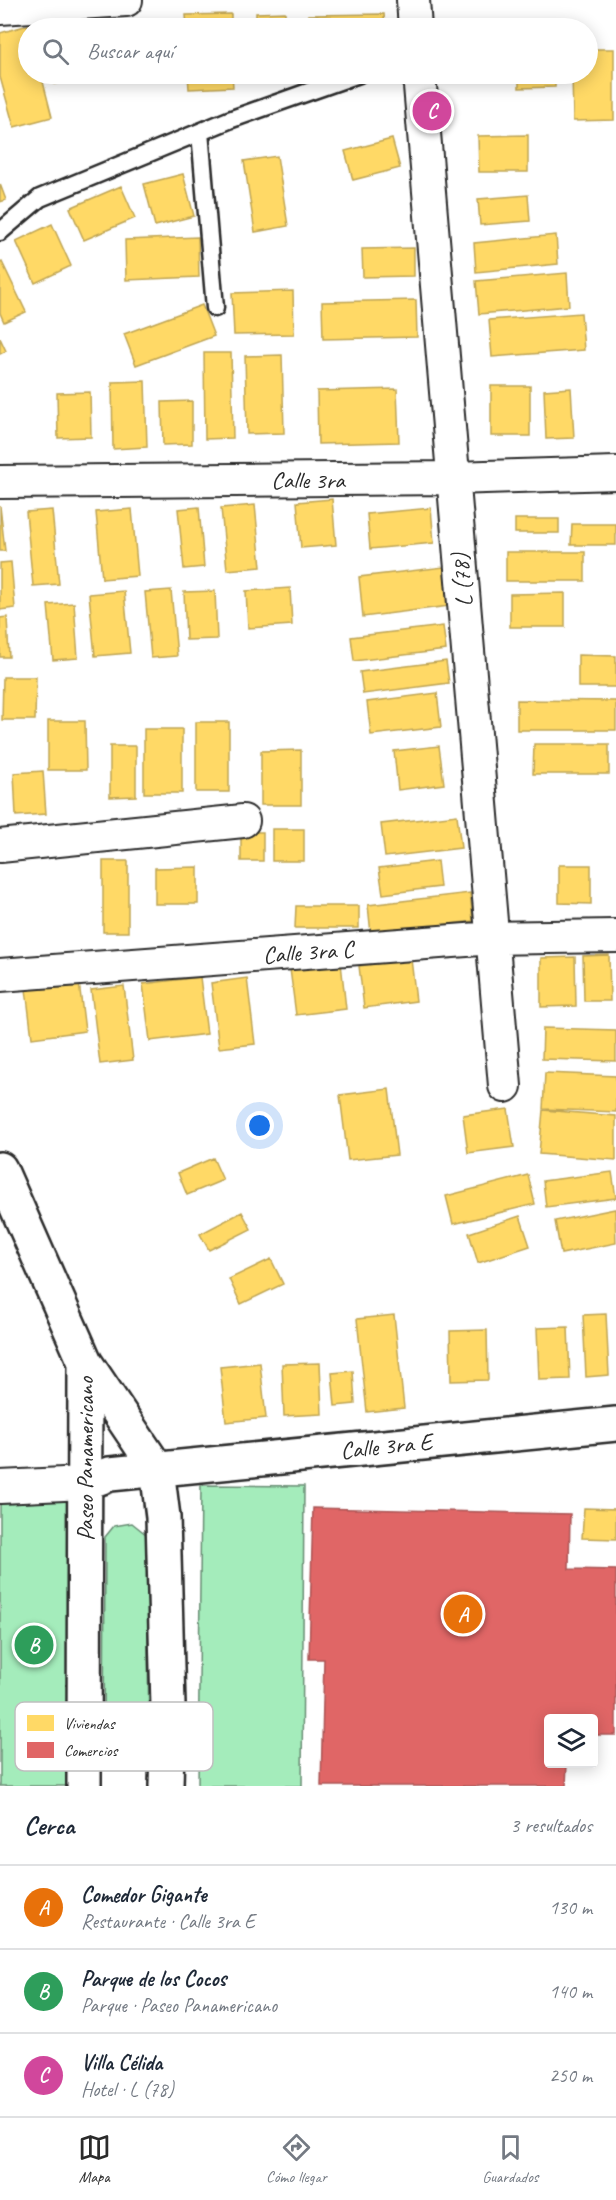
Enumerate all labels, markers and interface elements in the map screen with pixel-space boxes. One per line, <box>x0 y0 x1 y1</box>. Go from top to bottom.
search box <box>18 18 598 84</box>
icon: search <box>39 35 72 68</box>
text: Buscar aquí <box>87 37 173 65</box>
pin: C <box>412 88 452 134</box>
street label: Calle 3ra <box>271 465 346 495</box>
street label: L (78) <box>445 551 479 608</box>
street label: Calle 3ra C <box>262 934 357 970</box>
your location <box>245 1111 274 1140</box>
street label: Paseo Panamericano <box>70 1375 100 1541</box>
street label: Calle 3ra E <box>339 1426 437 1466</box>
pin: A <box>444 1592 482 1636</box>
pin: B <box>15 1622 54 1668</box>
legend <box>15 1702 213 1771</box>
text: Viviendas <box>64 1714 116 1734</box>
map controls <box>544 1714 598 1768</box>
button: layers <box>544 1714 598 1768</box>
text: Comercios <box>64 1741 119 1761</box>
text: Cerca <box>24 1809 74 1842</box>
text: 3 resultados <box>510 1813 592 1838</box>
text: Comedor Gigante <box>81 1881 207 1909</box>
text: A <box>38 1895 49 1920</box>
text: 130 m <box>549 1895 592 1920</box>
text: Restaurante · Calle 3ra E <box>81 1909 255 1934</box>
text: Parque de los Cocos <box>81 1965 226 1993</box>
text: B <box>38 1979 49 2004</box>
text: 140 m <box>549 1979 592 2004</box>
text: Parque · Paseo Panamericano <box>81 1993 277 2018</box>
text: Villa Célida <box>81 2049 162 2077</box>
text: C <box>39 2063 48 2088</box>
text: 250 m <box>549 2063 592 2088</box>
text: Hotel · L (78) <box>81 2077 174 2102</box>
tab: Mapa <box>78 2131 111 2187</box>
tab: Cómo llegar <box>266 2131 327 2187</box>
tab: Guardados <box>482 2131 538 2187</box>

